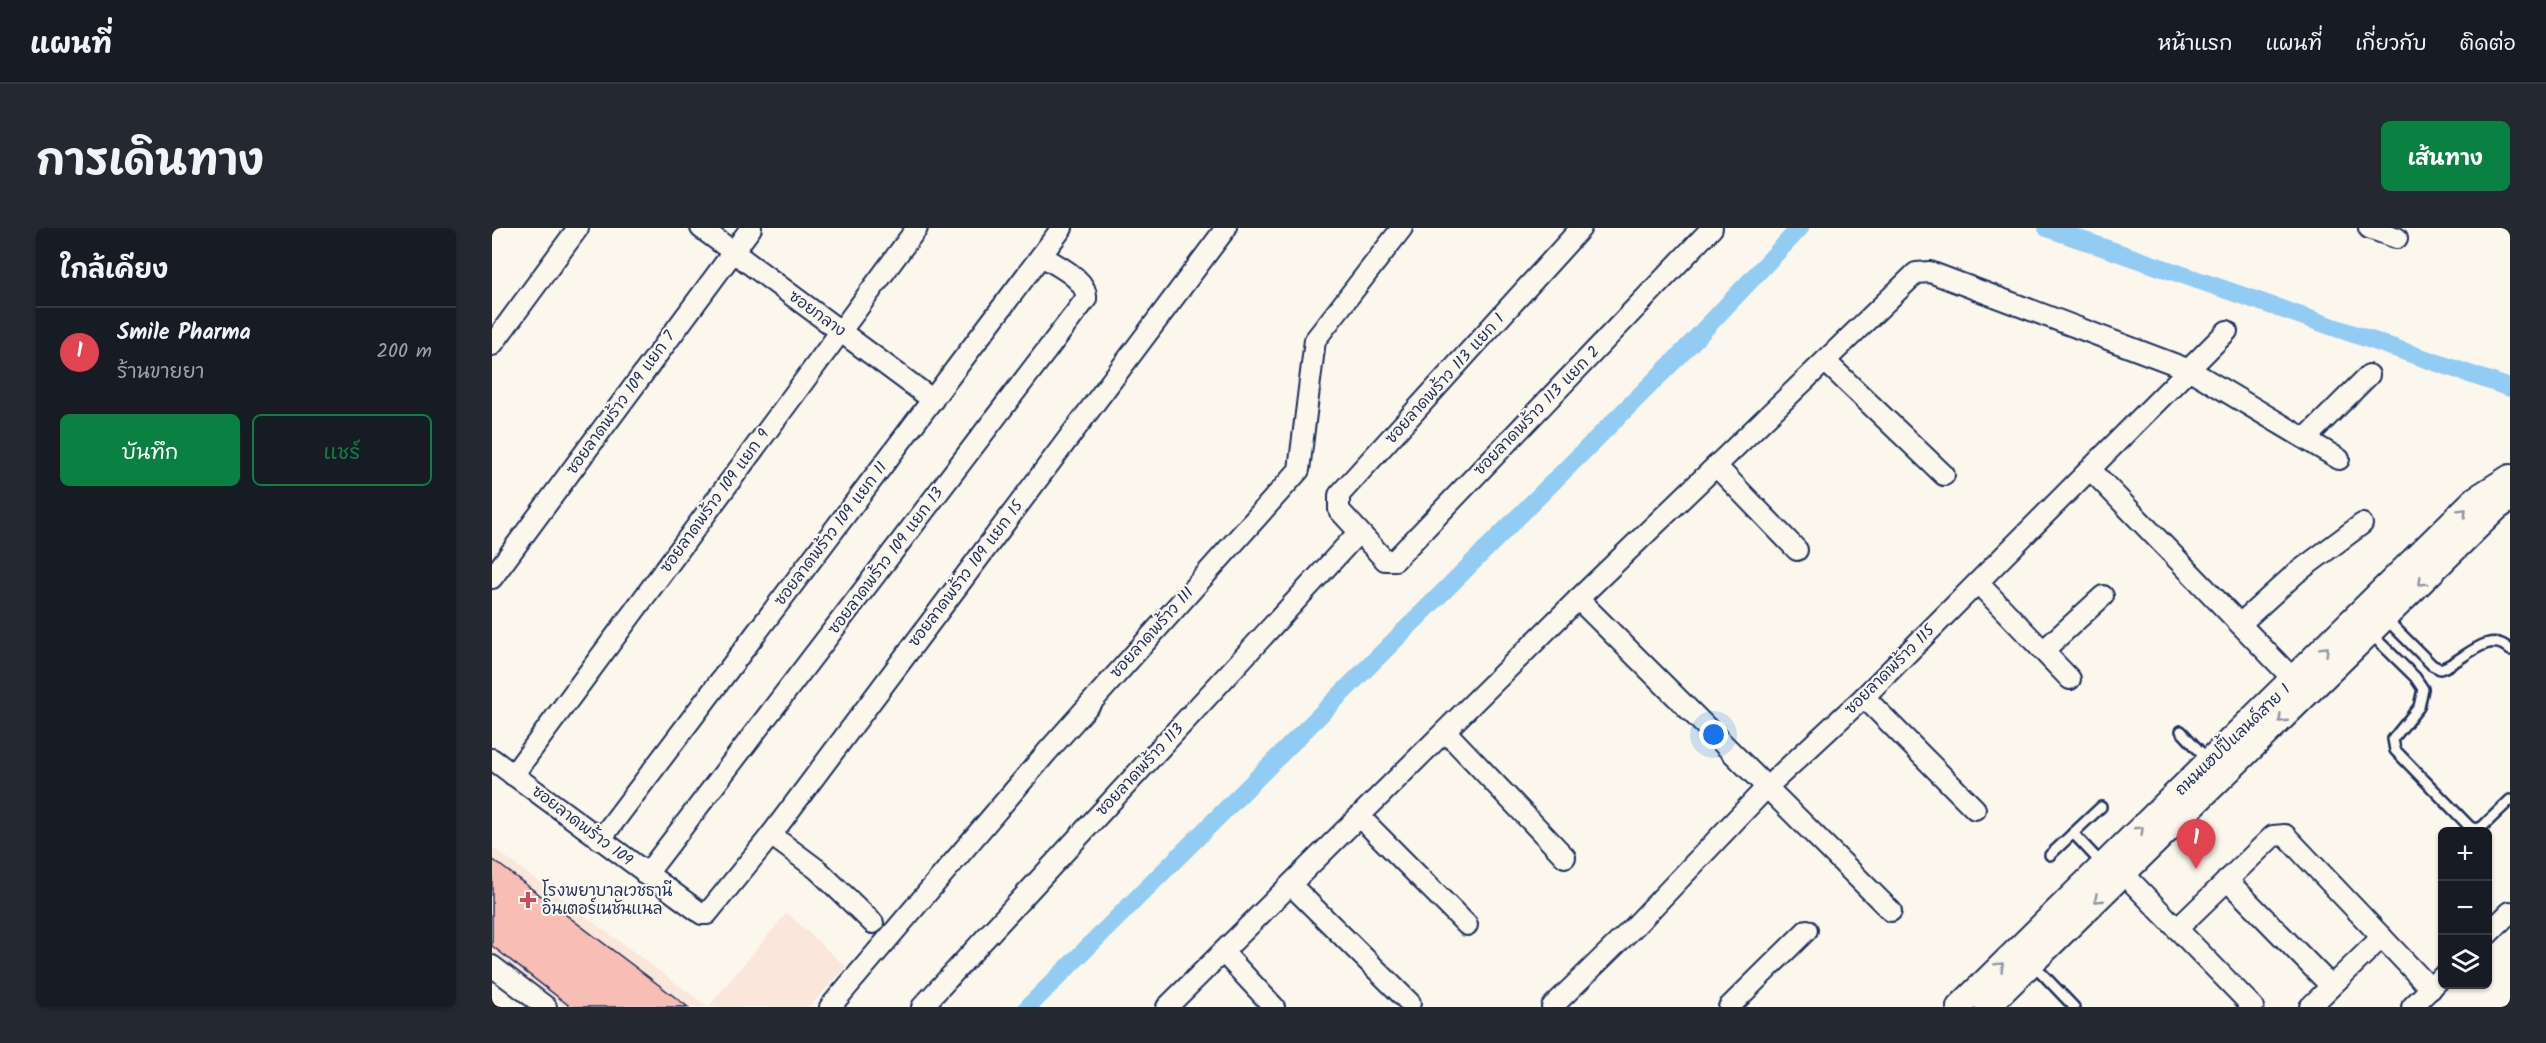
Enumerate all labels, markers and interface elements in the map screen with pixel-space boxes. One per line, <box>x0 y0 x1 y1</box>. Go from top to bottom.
text: แผนที่ <box>30 23 112 68</box>
text: หน้าแรก <box>2158 28 2233 61</box>
text: แผนที่ <box>2266 28 2322 61</box>
text: เกี่ยวกับ <box>2355 28 2427 61</box>
text: ติดต่อ <box>2460 28 2516 61</box>
button: เส้นทาง <box>2381 121 2510 191</box>
text: การเดินทาง <box>36 129 264 196</box>
text: ใกล้เคียง <box>60 250 168 292</box>
street label: ซอยกลาง <box>783 285 851 343</box>
street label: ซอยลาดพร้าว 113 แยก 1 <box>1379 308 1511 450</box>
text: Smile Pharma <box>117 316 251 351</box>
street label: ซอยลาดพร้าว 109 แยก 7 <box>560 325 682 480</box>
text: 1 <box>76 336 83 368</box>
text: 200 m <box>376 336 432 368</box>
street label: ซอยลาดพร้าว 113 แยก 2 <box>1468 340 1606 482</box>
text: ร้านขายยา <box>117 357 204 389</box>
button: บันทึก <box>60 414 240 486</box>
button: แชร์ <box>252 414 432 486</box>
street label: ซอยลาดพร้าว 109 แยก 9 <box>654 424 776 578</box>
street label: ซอยลาดพร้าว 109 แยก 11 <box>768 456 894 612</box>
street label: ซอยลาดพร้าว 109 แยก 13 <box>822 482 950 640</box>
street label: ซอยลาดพร้าว 109 แยก 15 <box>902 494 1031 653</box>
one-way arrow <box>2455 508 2466 519</box>
one-way arrow <box>2418 575 2429 586</box>
street label: ซอยลาดพร้าว 111 <box>1104 582 1200 684</box>
street label: ซอยลาดพร้าว 115 <box>1839 618 1942 721</box>
one-way arrow <box>2318 646 2329 656</box>
street label: ถนนแฮปปี้แลนด์สาย 1 <box>2167 675 2297 802</box>
one-way arrow <box>2279 711 2290 722</box>
street label: ซอยลาดพร้าว 113 <box>1090 718 1190 822</box>
your location <box>1699 720 1728 749</box>
street label: ซอยลาดพร้าว 109 <box>526 779 638 873</box>
pin: 1 <box>2176 820 2216 869</box>
one-way arrow <box>2134 826 2144 837</box>
map controls <box>2438 827 2492 989</box>
button: + <box>2438 827 2492 881</box>
place label: โรงพยาบาลเวชธานี อินเตอร์เนชันแนล <box>542 879 673 922</box>
button: − <box>2438 881 2492 935</box>
marker: โรงพยาบาลเวชธานี อินเตอร์เนชันแนล <box>519 891 537 909</box>
one-way arrow <box>2094 891 2105 902</box>
button: layers <box>2438 935 2492 989</box>
one-way arrow <box>1994 962 2004 973</box>

